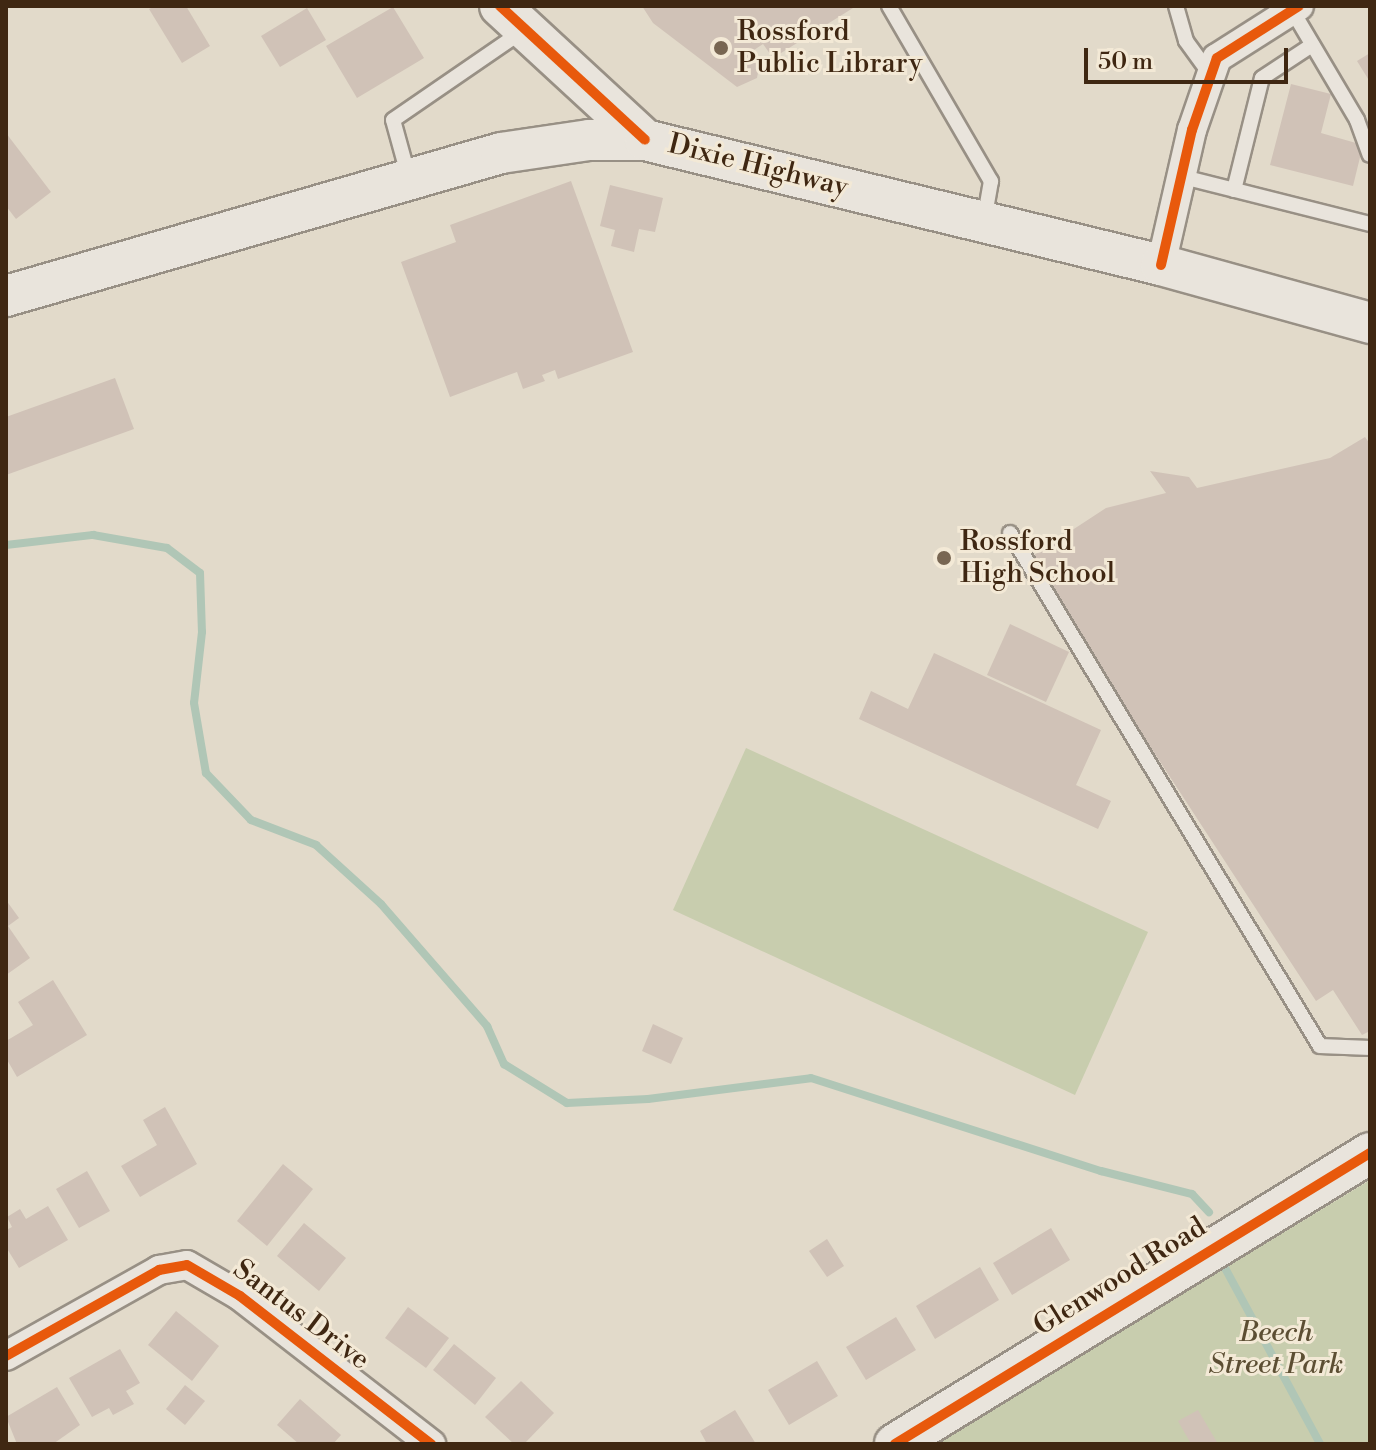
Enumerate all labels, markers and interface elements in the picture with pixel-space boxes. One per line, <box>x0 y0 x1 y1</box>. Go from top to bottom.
place label: Rossford Public Library <box>737 15 922 81</box>
scale bar <box>1088 32 1292 82</box>
marker: Rossford Public Library <box>712 39 730 57</box>
text: 50 m <box>1098 47 1153 77</box>
street label: Dixie Highway <box>665 127 851 205</box>
place label: Rossford High School <box>960 525 1115 591</box>
marker: Rossford High School <box>935 549 953 567</box>
street label: Glenwood Road <box>1028 1211 1212 1343</box>
street label: Santus Drive <box>226 1253 376 1377</box>
park label: Beech Street Park <box>1209 1316 1343 1382</box>

